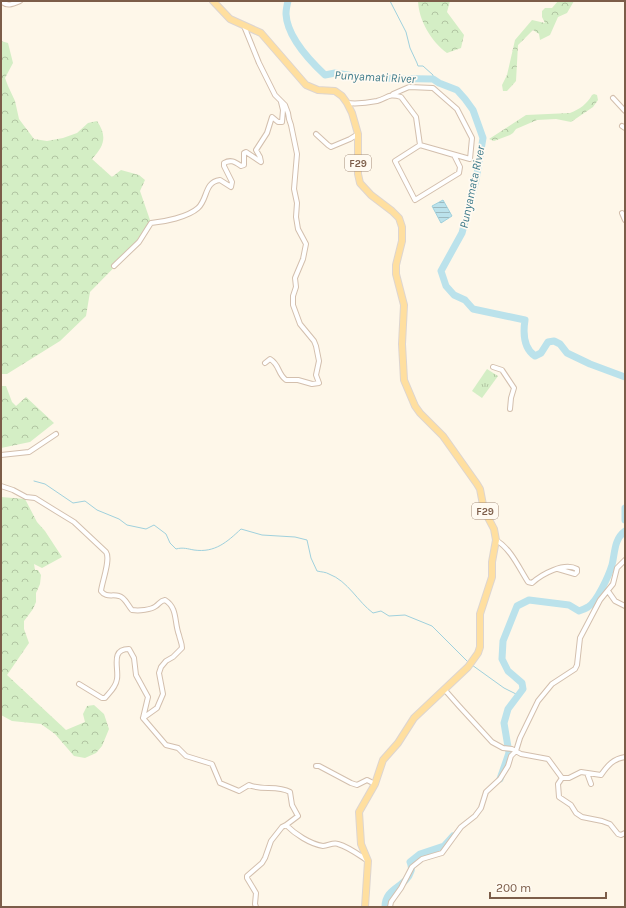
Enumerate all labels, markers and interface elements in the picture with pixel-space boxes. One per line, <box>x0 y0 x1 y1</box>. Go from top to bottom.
water label: Punyamati River <box>334 68 417 86</box>
water label: Punyamata River <box>456 144 488 230</box>
road number: F29 <box>345 155 371 171</box>
road number: F29 <box>472 503 498 519</box>
scale bar <box>490 874 606 900</box>
text: 200 m <box>496 881 531 895</box>

